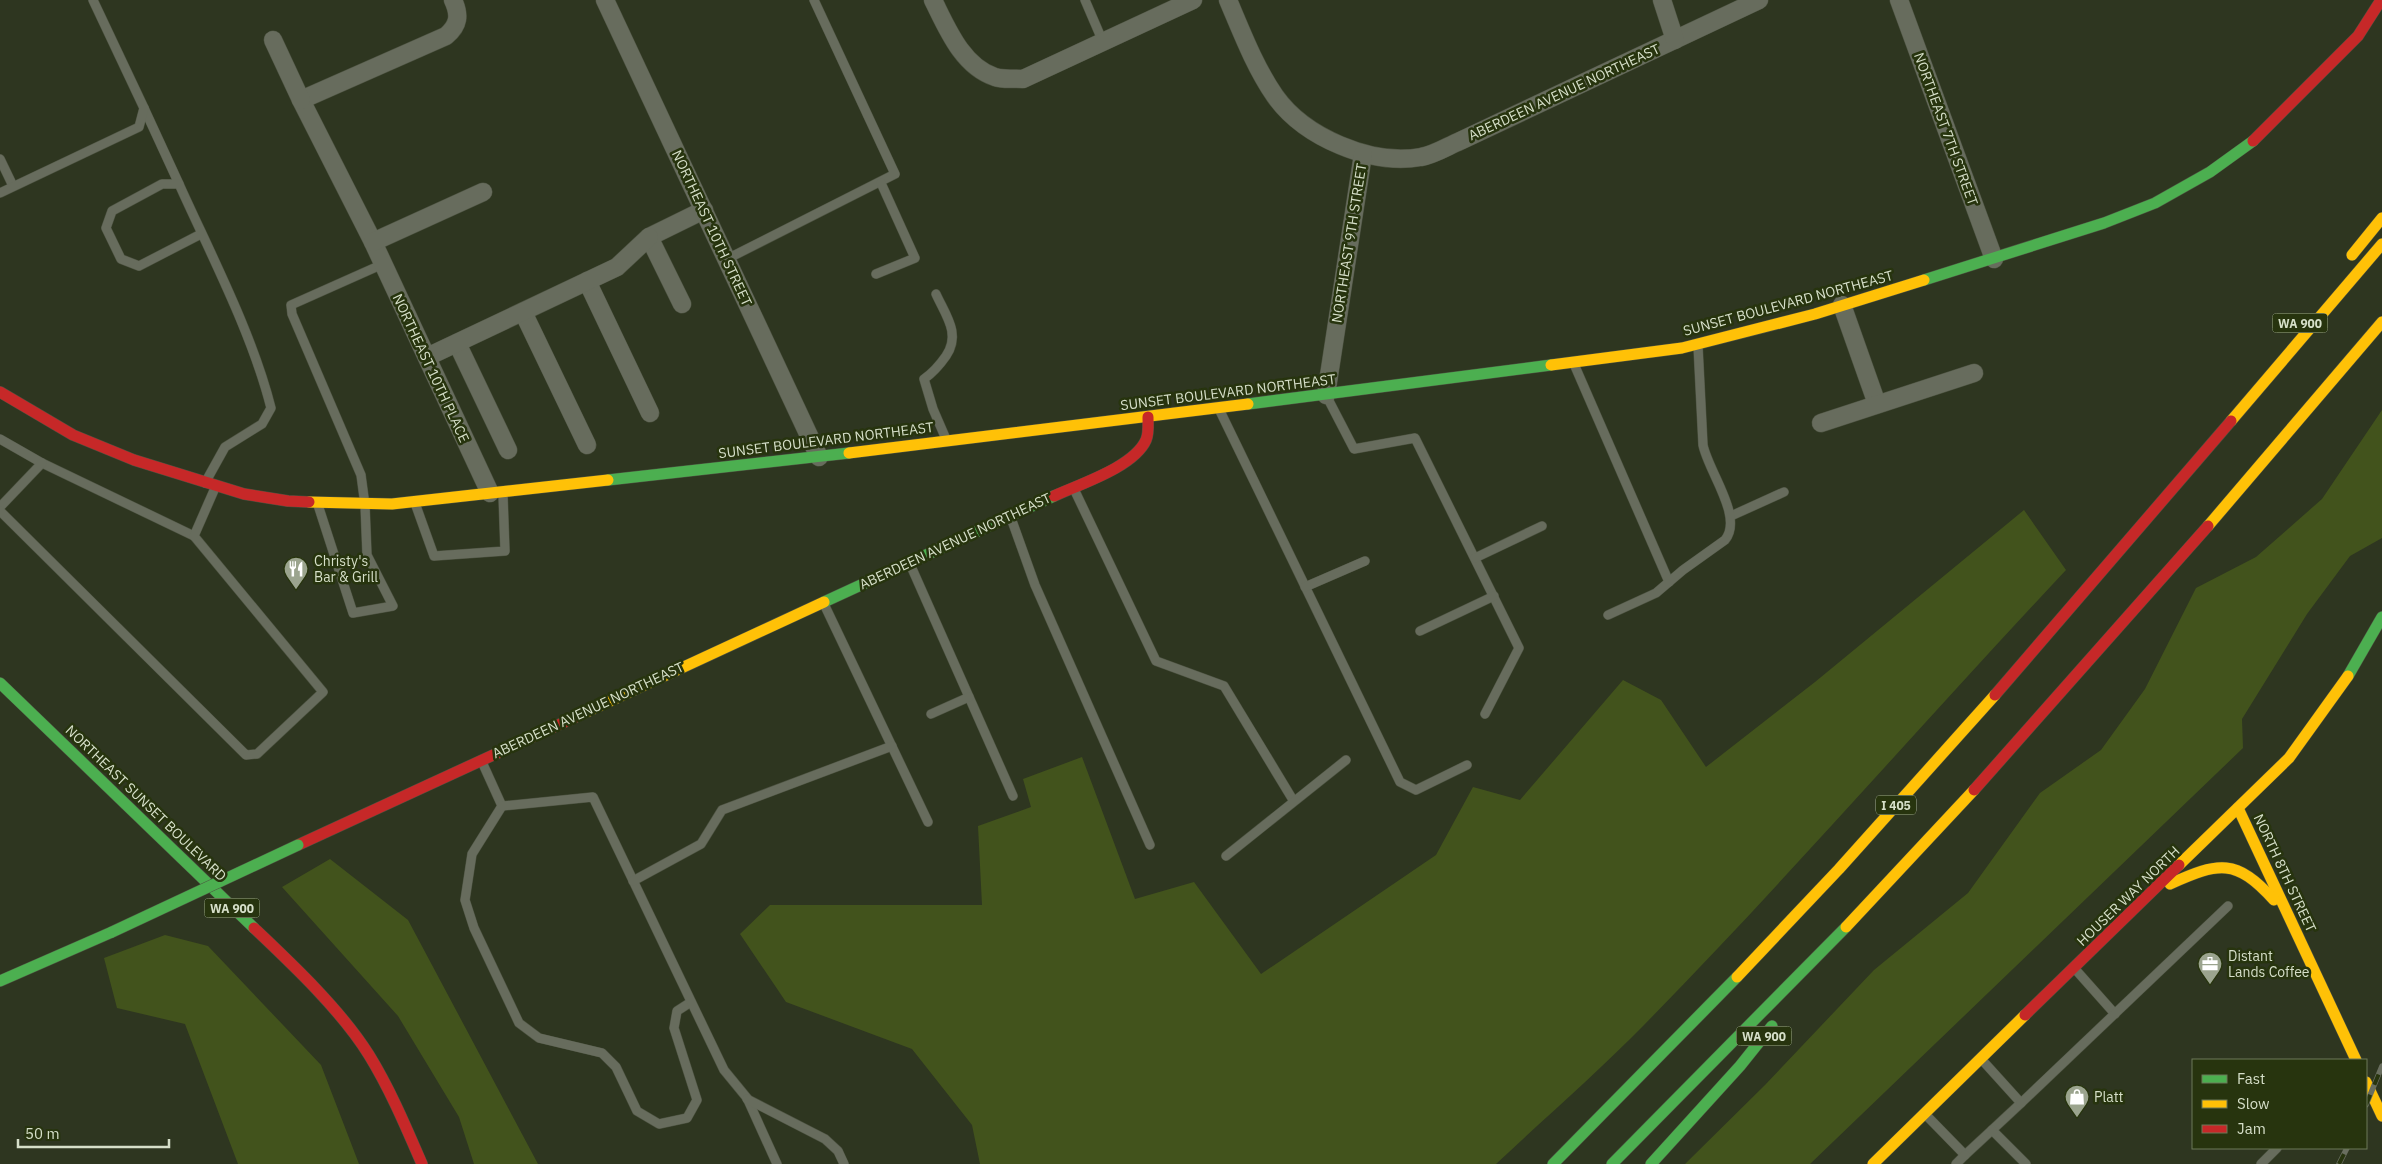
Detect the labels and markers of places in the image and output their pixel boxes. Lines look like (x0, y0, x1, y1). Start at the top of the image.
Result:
place label: Christy's Bar & Grill (314, 552, 378, 586)
restaurant icon: Christy's Bar & Grill (283, 556, 309, 590)
place label: Distant Lands Coffee (2228, 947, 2310, 981)
office icon: Distant Lands Coffee (2197, 951, 2223, 985)
shop icon: Platt (2064, 1084, 2090, 1118)
place label: Platt (2094, 1088, 2124, 1106)

